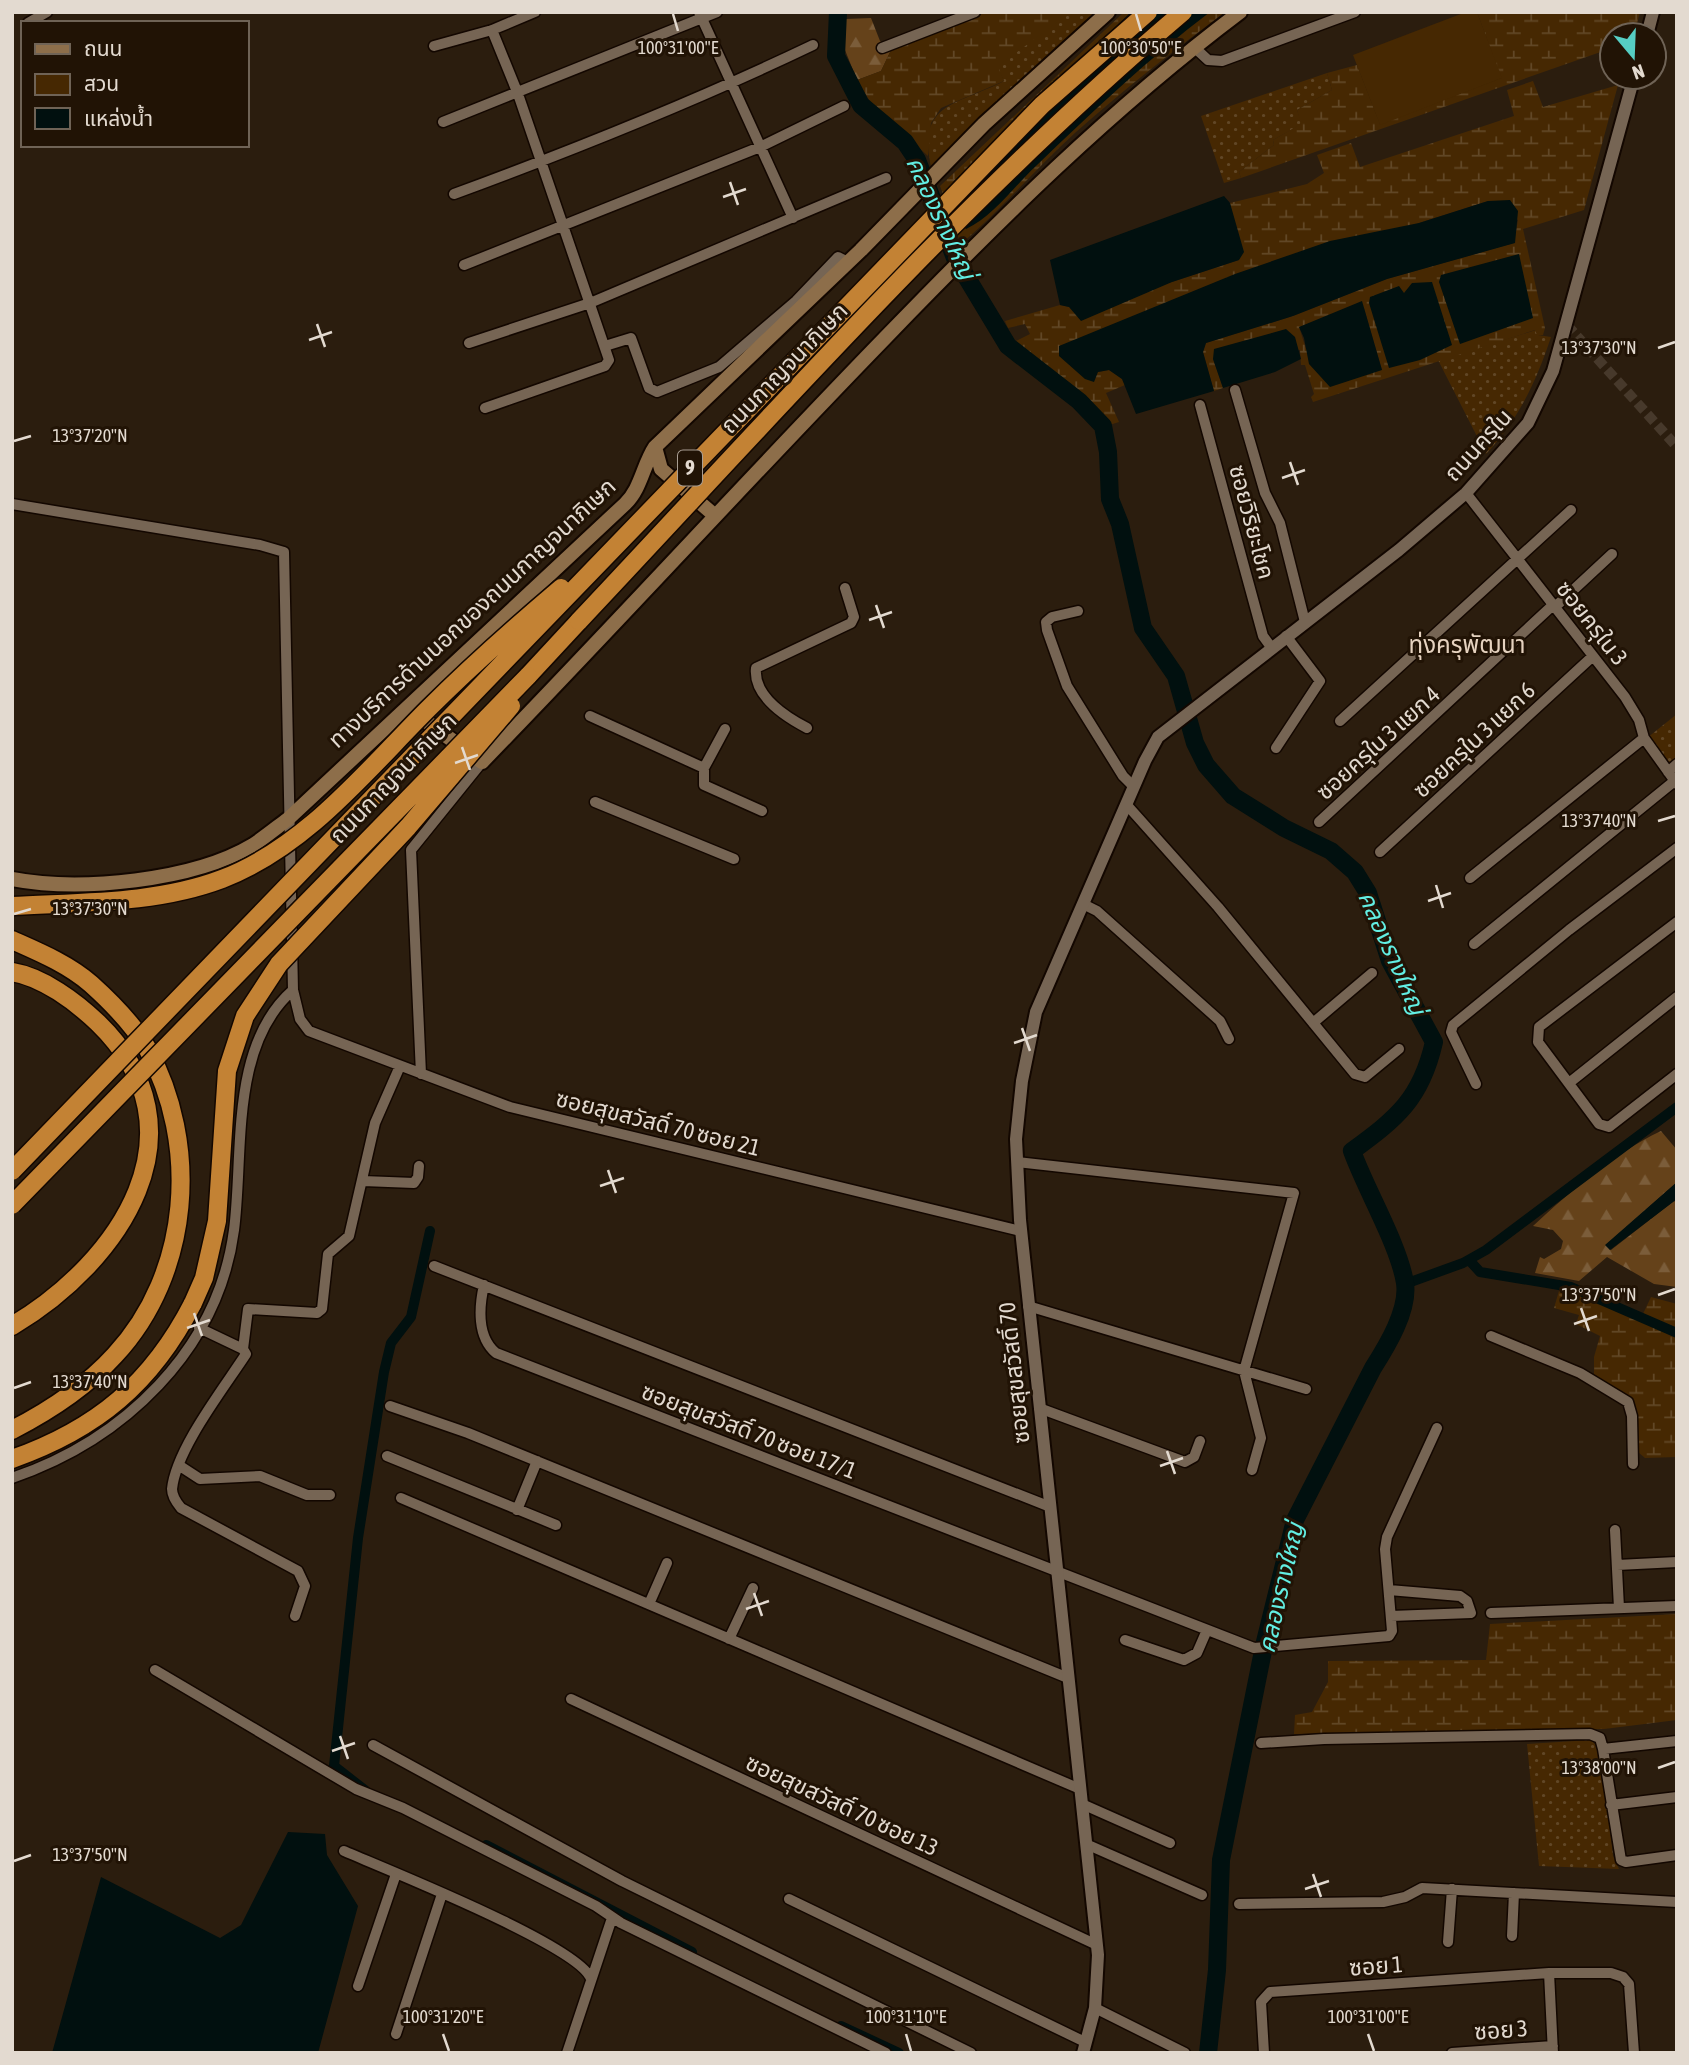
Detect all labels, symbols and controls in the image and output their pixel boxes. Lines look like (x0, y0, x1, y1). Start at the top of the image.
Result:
legend (21, 21, 248, 147)
north arrow (1598, 21, 1668, 91)
text: ถนน (84, 36, 122, 60)
text: 100°31'00"E (638, 37, 719, 58)
text: 100°30'50"E (1101, 37, 1182, 58)
text: N (1630, 60, 1647, 84)
text: สวน (84, 71, 119, 95)
text: แหล่งน้ำ (84, 104, 153, 130)
water label: คลองรางใหญ่ (901, 152, 983, 286)
street label: ถนนกาญจนาภิเษก (715, 298, 853, 438)
text: 13°37'30"N (1561, 337, 1637, 358)
street label: ถนนครุใน (1439, 404, 1518, 487)
text: 13°37'20"N (52, 425, 128, 446)
road number: 9 (678, 450, 702, 486)
street label: ซอยวิริยะโชค (1224, 462, 1280, 582)
street label: ทางบริการด้านนอกของถนนกาญจนาภิเษก (323, 473, 621, 753)
street label: ซอยครุใน 3 (1550, 576, 1633, 671)
district label: ทุ่งครุพัฒนา (1409, 631, 1525, 660)
street label: ซอยครุใน 3 แยก 6 (1408, 677, 1541, 804)
street label: ซอยครุใน 3 แยก 4 (1311, 681, 1446, 806)
street label: ถนนกาญจนาภิเษก (324, 708, 462, 848)
text: 13°37'40"N (1561, 810, 1637, 831)
water label: คลองรางใหญ่ (1353, 887, 1433, 1021)
text: 13°37'30"N (52, 898, 128, 919)
street label: ซอยสุขสวัสดิ์ 70 ซอย 21 (553, 1084, 763, 1162)
text: 13°37'50"N (1561, 1284, 1637, 1305)
street label: ซอยสุขสวัสดิ์ 70 (993, 1301, 1035, 1445)
text: 13°37'40"N (52, 1371, 128, 1392)
street label: ซอยสุขสวัสดิ์ 70 ซอย 17/1 (637, 1377, 860, 1485)
water label: คลองรางใหญ่ (1252, 1517, 1309, 1655)
street label: ซอยสุขสวัสดิ์ 70 ซอย 13 (741, 1748, 943, 1862)
text: 13°38'00"N (1561, 1757, 1637, 1778)
text: 13°37'50"N (52, 1844, 128, 1865)
street label: ซอย 1 (1348, 1951, 1404, 1981)
text: 100°31'20"E (403, 2006, 484, 2027)
text: 100°31'10"E (866, 2006, 947, 2027)
text: 100°31'00"E (1328, 2006, 1409, 2027)
street label: ซอย 3 (1473, 2015, 1529, 2045)

